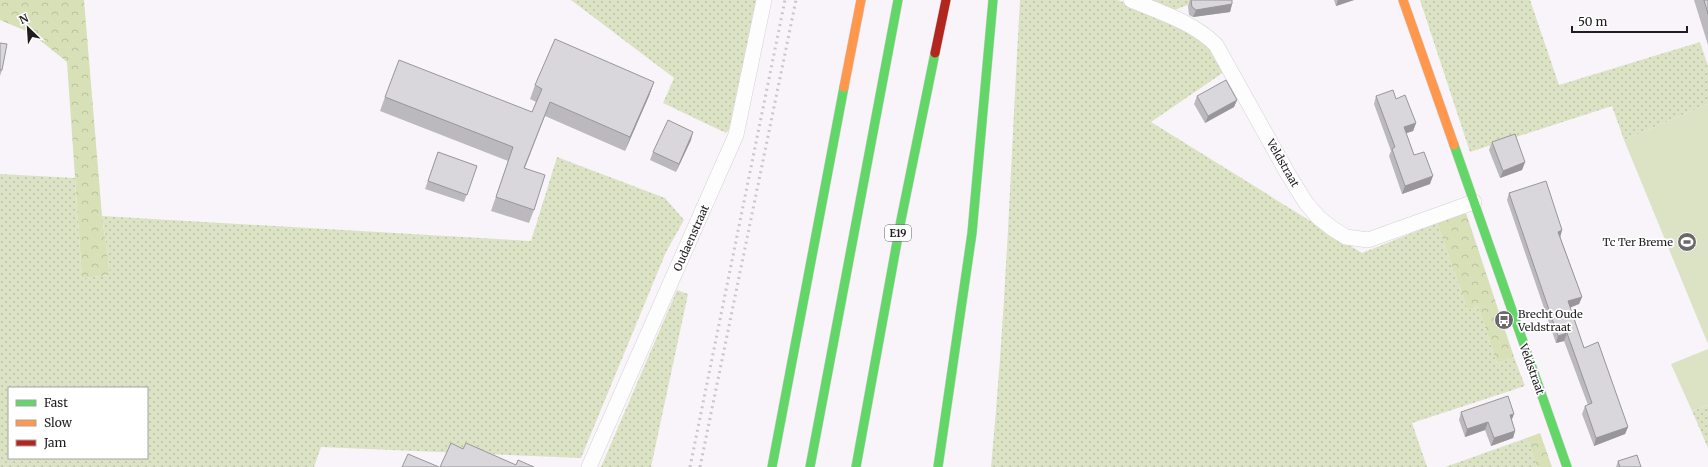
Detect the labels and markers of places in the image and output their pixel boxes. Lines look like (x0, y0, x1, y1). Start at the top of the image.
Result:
sports icon: Tc Ter Breme (1676, 231, 1698, 253)
place label: Tc Ter Breme (1603, 235, 1673, 249)
place label: Brecht Oude Veldstraat (1517, 307, 1583, 334)
bus stop icon: Brecht Oude Veldstraat (1493, 309, 1515, 331)

